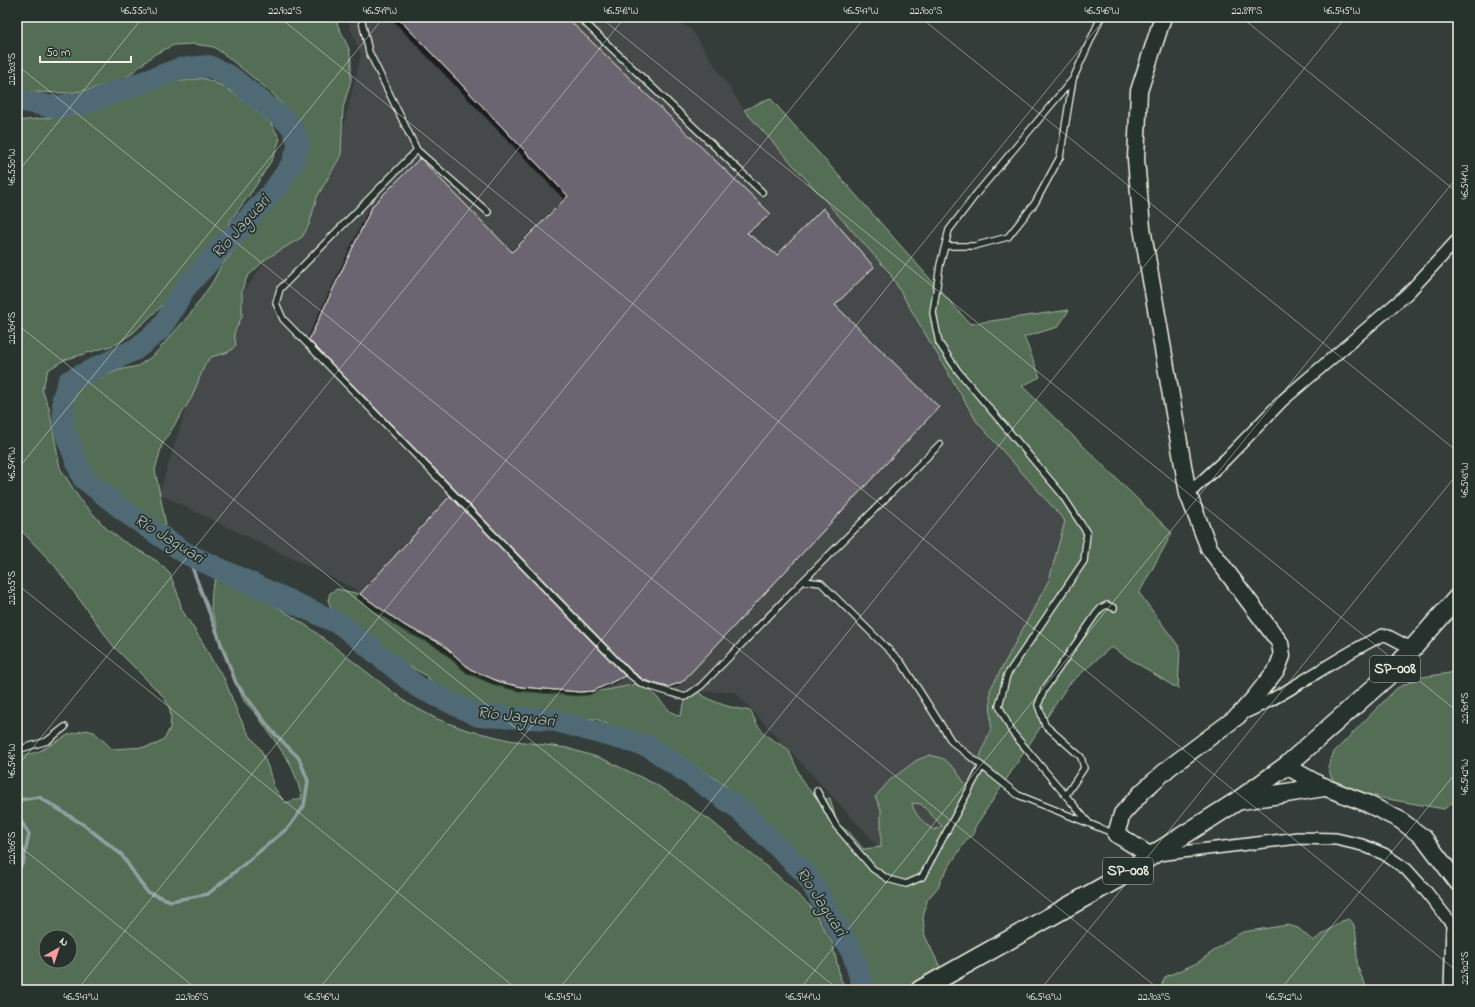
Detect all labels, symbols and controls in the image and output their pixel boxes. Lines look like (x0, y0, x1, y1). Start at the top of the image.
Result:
text: 46.550°W (121, 4, 158, 19)
text: 22.902°S (268, 4, 302, 19)
text: 46.549°W (363, 4, 397, 19)
text: 46.548°W (604, 4, 639, 19)
text: 46.547°W (844, 4, 879, 19)
text: 22.900°S (910, 4, 943, 19)
text: 46.546°W (1084, 4, 1120, 19)
text: 22.899°S (1232, 4, 1263, 19)
text: 46.545°W (1324, 4, 1361, 19)
scale bar (40, 38, 131, 64)
text: 50 m (46, 44, 70, 62)
text: 22.903°S (5, 52, 20, 85)
text: 46.550°W (5, 148, 20, 185)
text: 46.544°W (1458, 164, 1473, 199)
water label: Rio Jaguari (206, 188, 278, 265)
text: 22.904°S (5, 311, 20, 344)
text: 46.549°W (5, 447, 20, 481)
text: 46.543°W (1458, 462, 1473, 497)
water label: Rio Jaguari (129, 508, 210, 572)
text: 22.905°S (5, 570, 20, 605)
road number: SP-008 (1370, 656, 1420, 682)
text: 22.901°S (1458, 692, 1473, 724)
water label: Rio Jaguari (476, 700, 558, 735)
text: 46.548°W (5, 743, 20, 778)
text: 46.542°W (1458, 759, 1473, 795)
text: 22.906°S (5, 831, 20, 864)
road number: SP-008 (1103, 858, 1153, 884)
water label: Rio Jaguari (788, 863, 854, 944)
north arrow (38, 929, 78, 969)
text: N (56, 933, 72, 951)
text: 22.902°S (1458, 951, 1473, 985)
text: 46.547°W (64, 990, 99, 1005)
text: 22.906°S (176, 990, 209, 1005)
text: 46.546°W (304, 990, 340, 1005)
text: 46.545°W (545, 990, 582, 1005)
text: 46.544°W (786, 990, 821, 1005)
text: 46.543°W (1027, 990, 1062, 1005)
text: 22.903°S (1138, 990, 1171, 1005)
text: 46.542°W (1266, 990, 1302, 1005)

